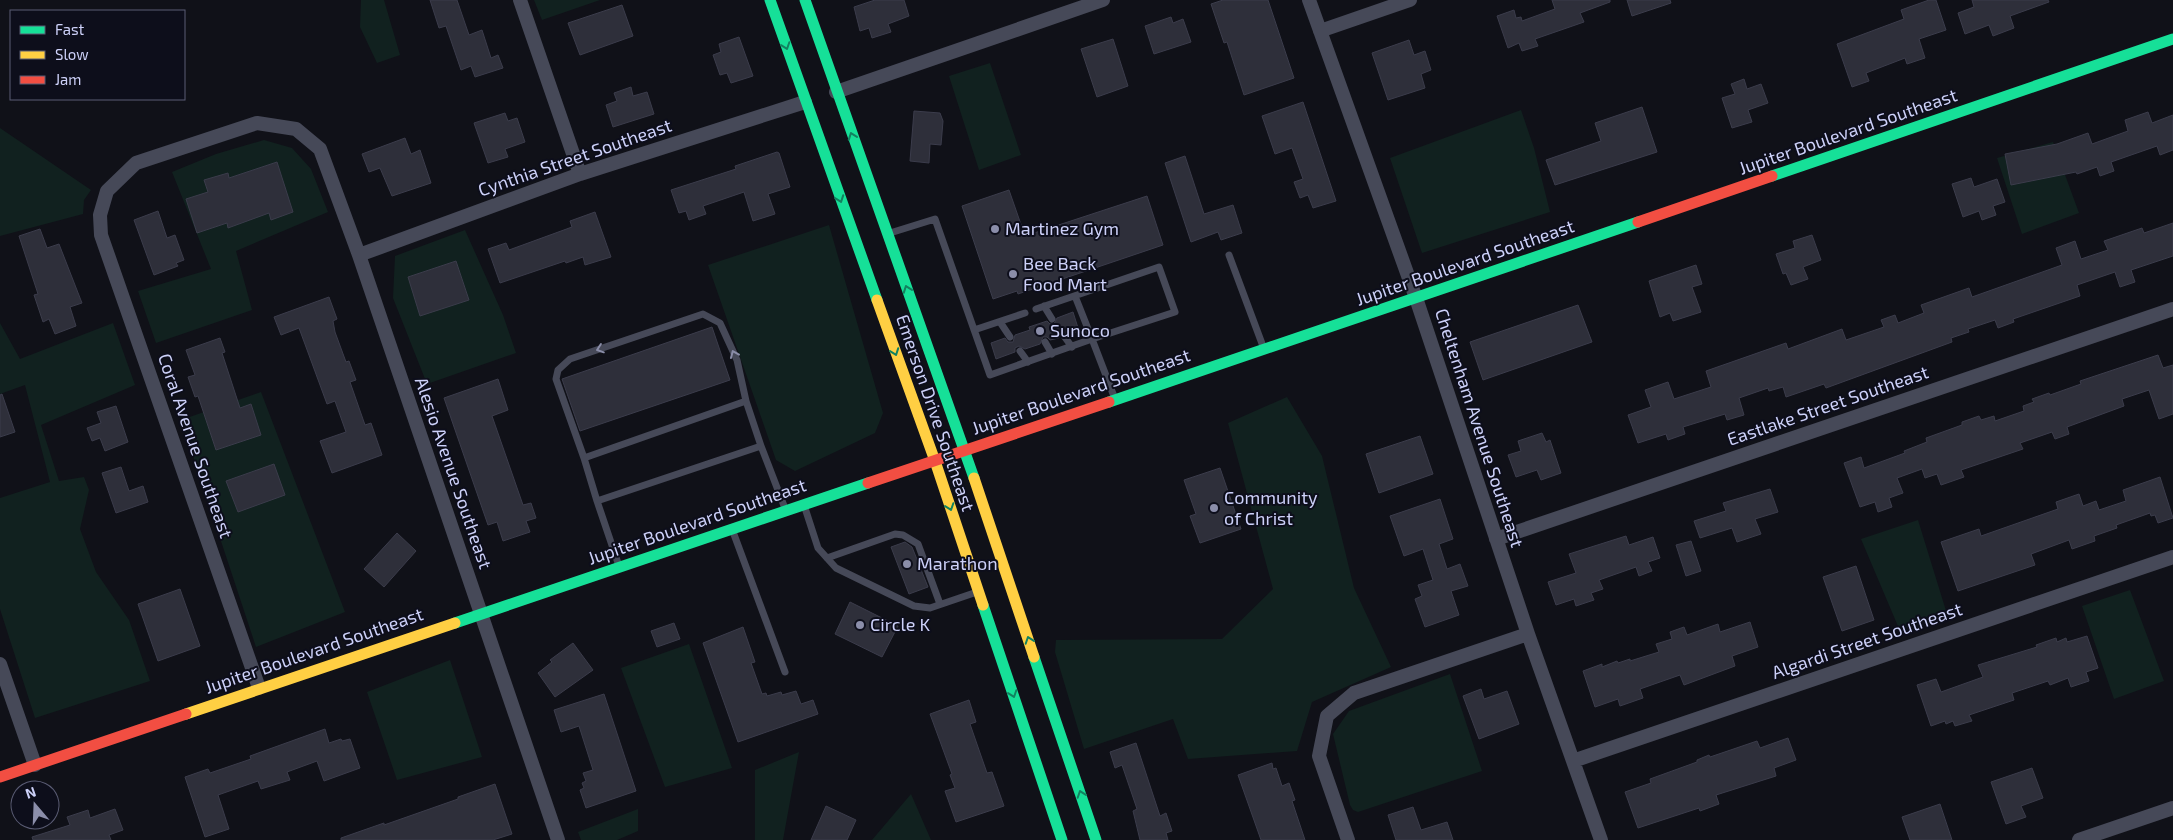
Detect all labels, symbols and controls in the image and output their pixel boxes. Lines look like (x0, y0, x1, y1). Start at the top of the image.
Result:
legend (10, 10, 185, 100)
text: Fast (55, 20, 85, 38)
one-way arrow (780, 41, 790, 50)
text: Slow (55, 45, 89, 63)
text: Jam (55, 70, 81, 88)
street label: Jupiter Boulevard Southeast (1736, 83, 1960, 179)
street label: Cynthia Street Southeast (475, 114, 674, 201)
one-way arrow (848, 132, 858, 141)
one-way arrow (834, 195, 844, 203)
street label: Jupiter Boulevard Southeast (1353, 214, 1577, 310)
place label: Martinez Gym (1005, 217, 1119, 239)
marker: Martinez Gym (989, 223, 1001, 235)
place label: Bee Back Food Mart (1023, 252, 1107, 295)
marker: Bee Back Food Mart (1007, 268, 1019, 280)
one-way arrow (903, 285, 913, 294)
street label: Cheltenham Avenue Southeast (1431, 305, 1529, 550)
street label: Emerson Drive Southeast (892, 311, 980, 514)
place label: Sunoco (1050, 319, 1110, 341)
marker: Sunoco (1034, 325, 1046, 337)
one-way arrow (596, 343, 604, 353)
street label: Jupiter Boulevard Southeast (969, 343, 1193, 439)
one-way arrow (890, 347, 900, 356)
street label: Coral Avenue Southeast (154, 350, 238, 541)
one-way arrow (729, 350, 740, 359)
street label: Eastlake Street Southeast (1724, 360, 1931, 450)
street label: Alesio Avenue Southeast (411, 374, 497, 572)
street label: Jupiter Boulevard Southeast (585, 473, 809, 569)
place label: Community of Christ (1224, 486, 1318, 529)
one-way arrow (944, 502, 954, 511)
marker: Community of Christ (1208, 502, 1220, 514)
place label: Marathon (917, 552, 998, 574)
marker: Marathon (901, 558, 913, 570)
street label: Algardi Street Southeast (1769, 597, 1965, 683)
street label: Jupiter Boulevard Southeast (202, 602, 426, 698)
place label: Circle K (870, 613, 931, 635)
marker: Circle K (854, 619, 866, 631)
one-way arrow (1025, 636, 1035, 644)
one-way arrow (1007, 689, 1017, 698)
north arrow (10, 780, 60, 830)
text: N (23, 783, 38, 802)
one-way arrow (1077, 790, 1087, 798)

